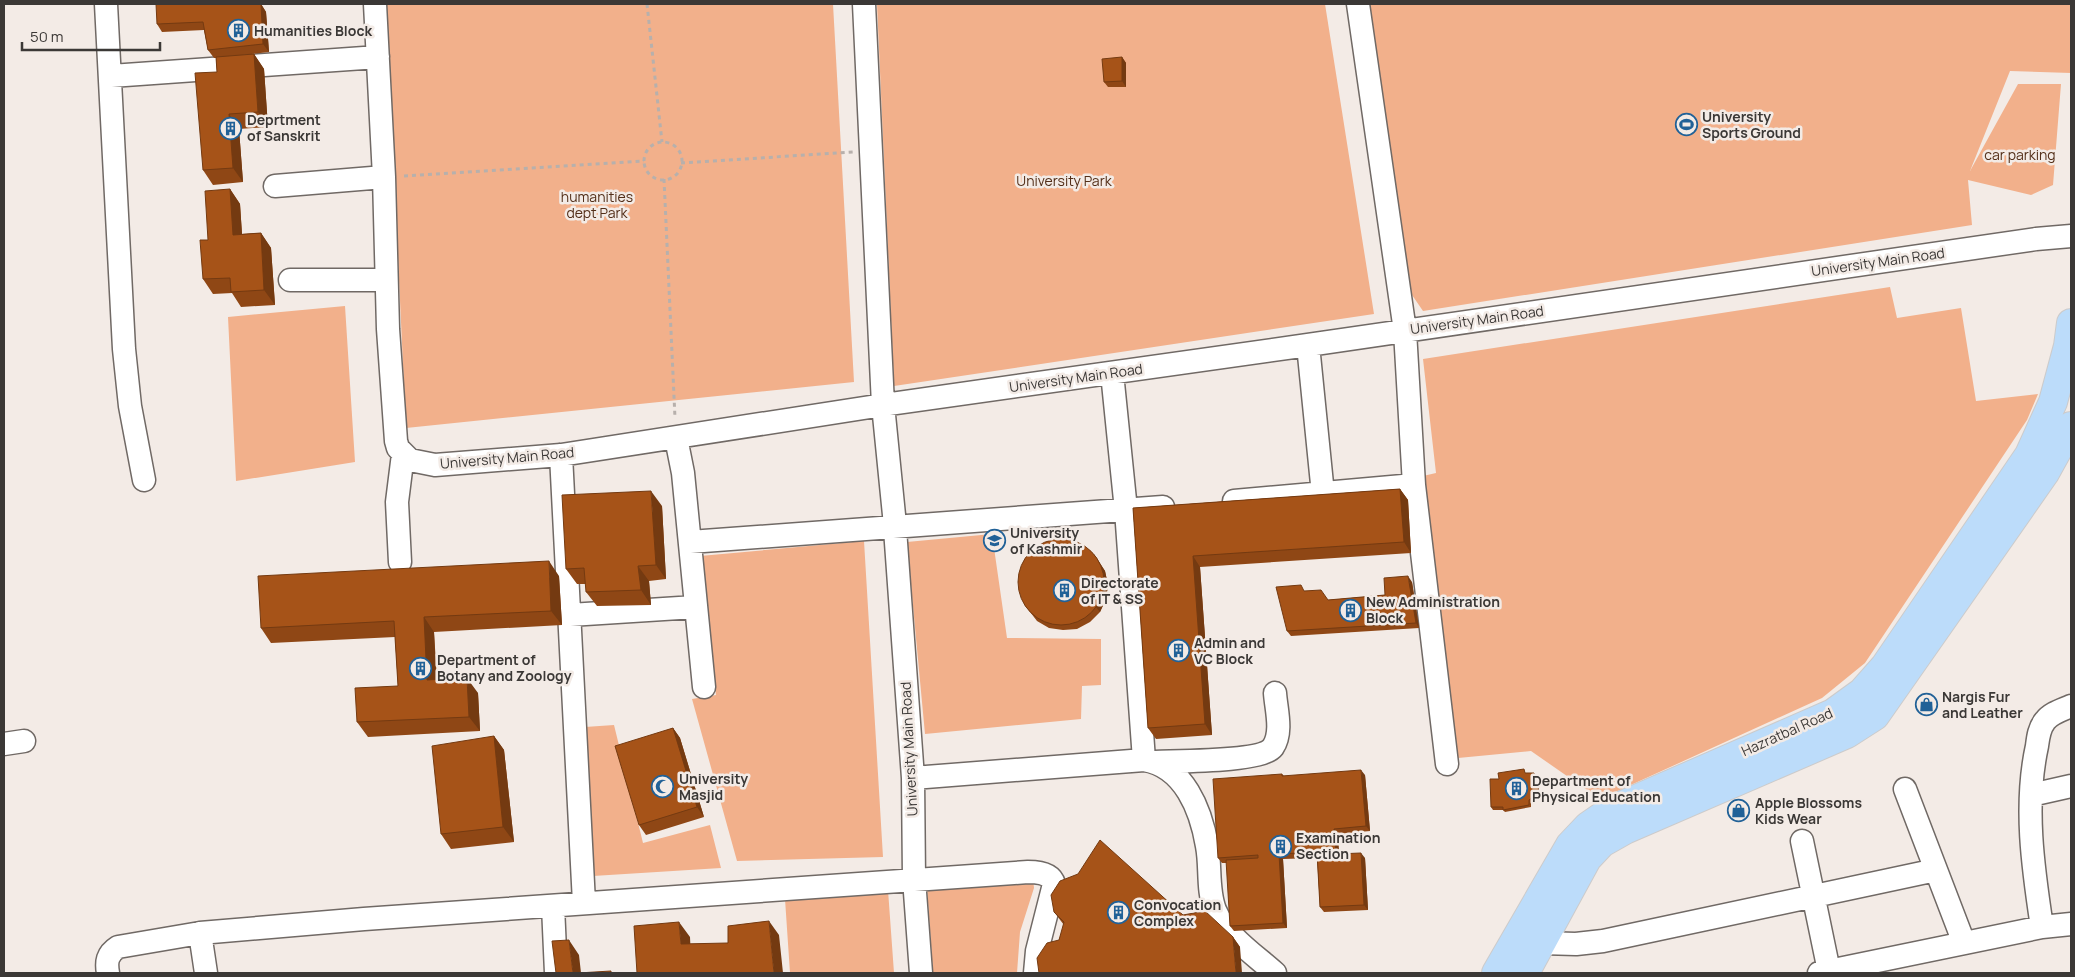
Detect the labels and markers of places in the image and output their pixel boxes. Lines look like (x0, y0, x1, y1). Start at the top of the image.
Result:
building icon: Humanities Block (226, 19, 250, 43)
place label: Humanities Block (254, 21, 372, 40)
place label: University Sports Ground (1702, 107, 1801, 142)
place label: Deprtment of Sanskrit (247, 110, 321, 145)
sports icon: University Sports Ground (1674, 113, 1698, 137)
building icon: Deprtment of Sanskrit (219, 116, 243, 140)
place label: University of Kashmir (1010, 523, 1083, 558)
school or university icon: University of Kashmir (982, 529, 1006, 553)
place label: Directorate of IT & SS (1081, 573, 1159, 608)
building icon: Directorate of IT & SS (1053, 579, 1077, 603)
place label: New Administration Block (1366, 592, 1500, 627)
building icon: New Administration Block (1338, 598, 1362, 622)
place label: Admin and VC Block (1194, 633, 1265, 668)
building icon: Admin and VC Block (1166, 639, 1190, 663)
place label: Department of Botany and Zoology (437, 650, 572, 685)
building icon: Department of Botany and Zoology (409, 656, 433, 680)
place label: Nargis Fur and Leather (1942, 687, 2023, 722)
shop icon: Nargis Fur and Leather (1914, 693, 1938, 717)
place label: University Masjid (679, 769, 748, 804)
place label: Department of Physical Education (1532, 771, 1661, 806)
mosque icon: University Masjid (651, 775, 675, 799)
building icon: Department of Physical Education (1504, 777, 1528, 801)
place label: Apple Blossoms Kids Wear (1755, 793, 1862, 828)
shop icon: Apple Blossoms Kids Wear (1727, 799, 1751, 823)
place label: Examination Section (1296, 828, 1380, 863)
building icon: Examination Section (1268, 834, 1292, 858)
place label: Convocation Complex (1134, 895, 1221, 930)
building icon: Convocation Complex (1106, 901, 1130, 925)

